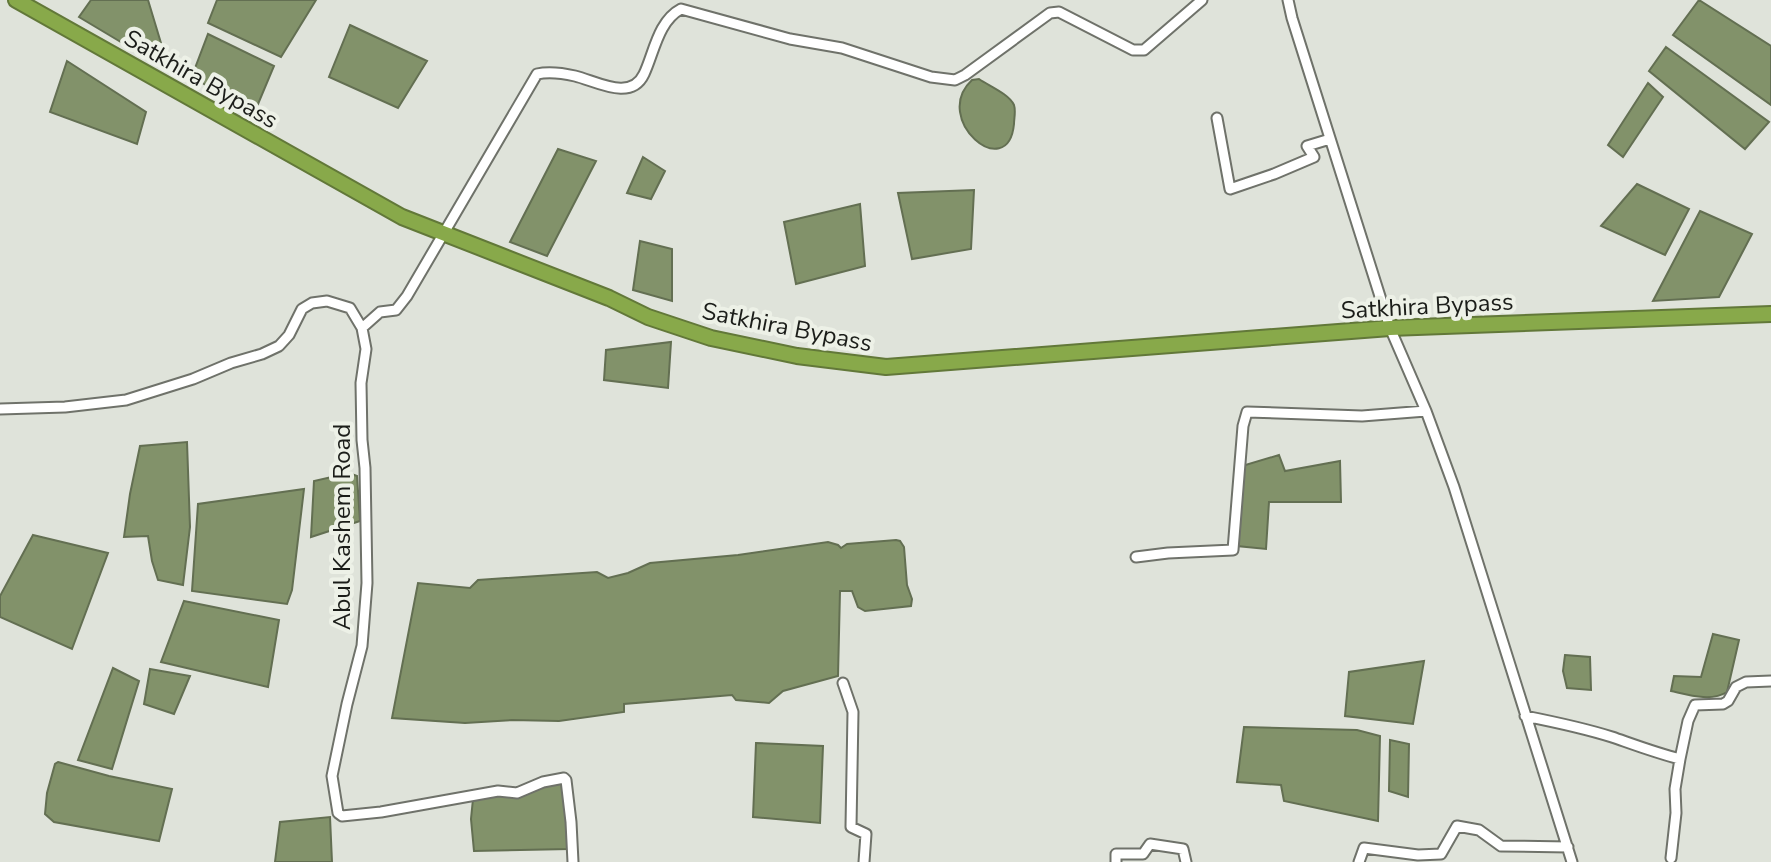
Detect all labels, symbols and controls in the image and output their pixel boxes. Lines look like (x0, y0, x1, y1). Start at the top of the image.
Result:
street label: Satkhira Bypass (118, 22, 284, 136)
street label: Satkhira Bypass (1340, 285, 1514, 327)
street label: Satkhira Bypass (699, 295, 875, 359)
street label: Abul Kashem Road (326, 424, 358, 630)

